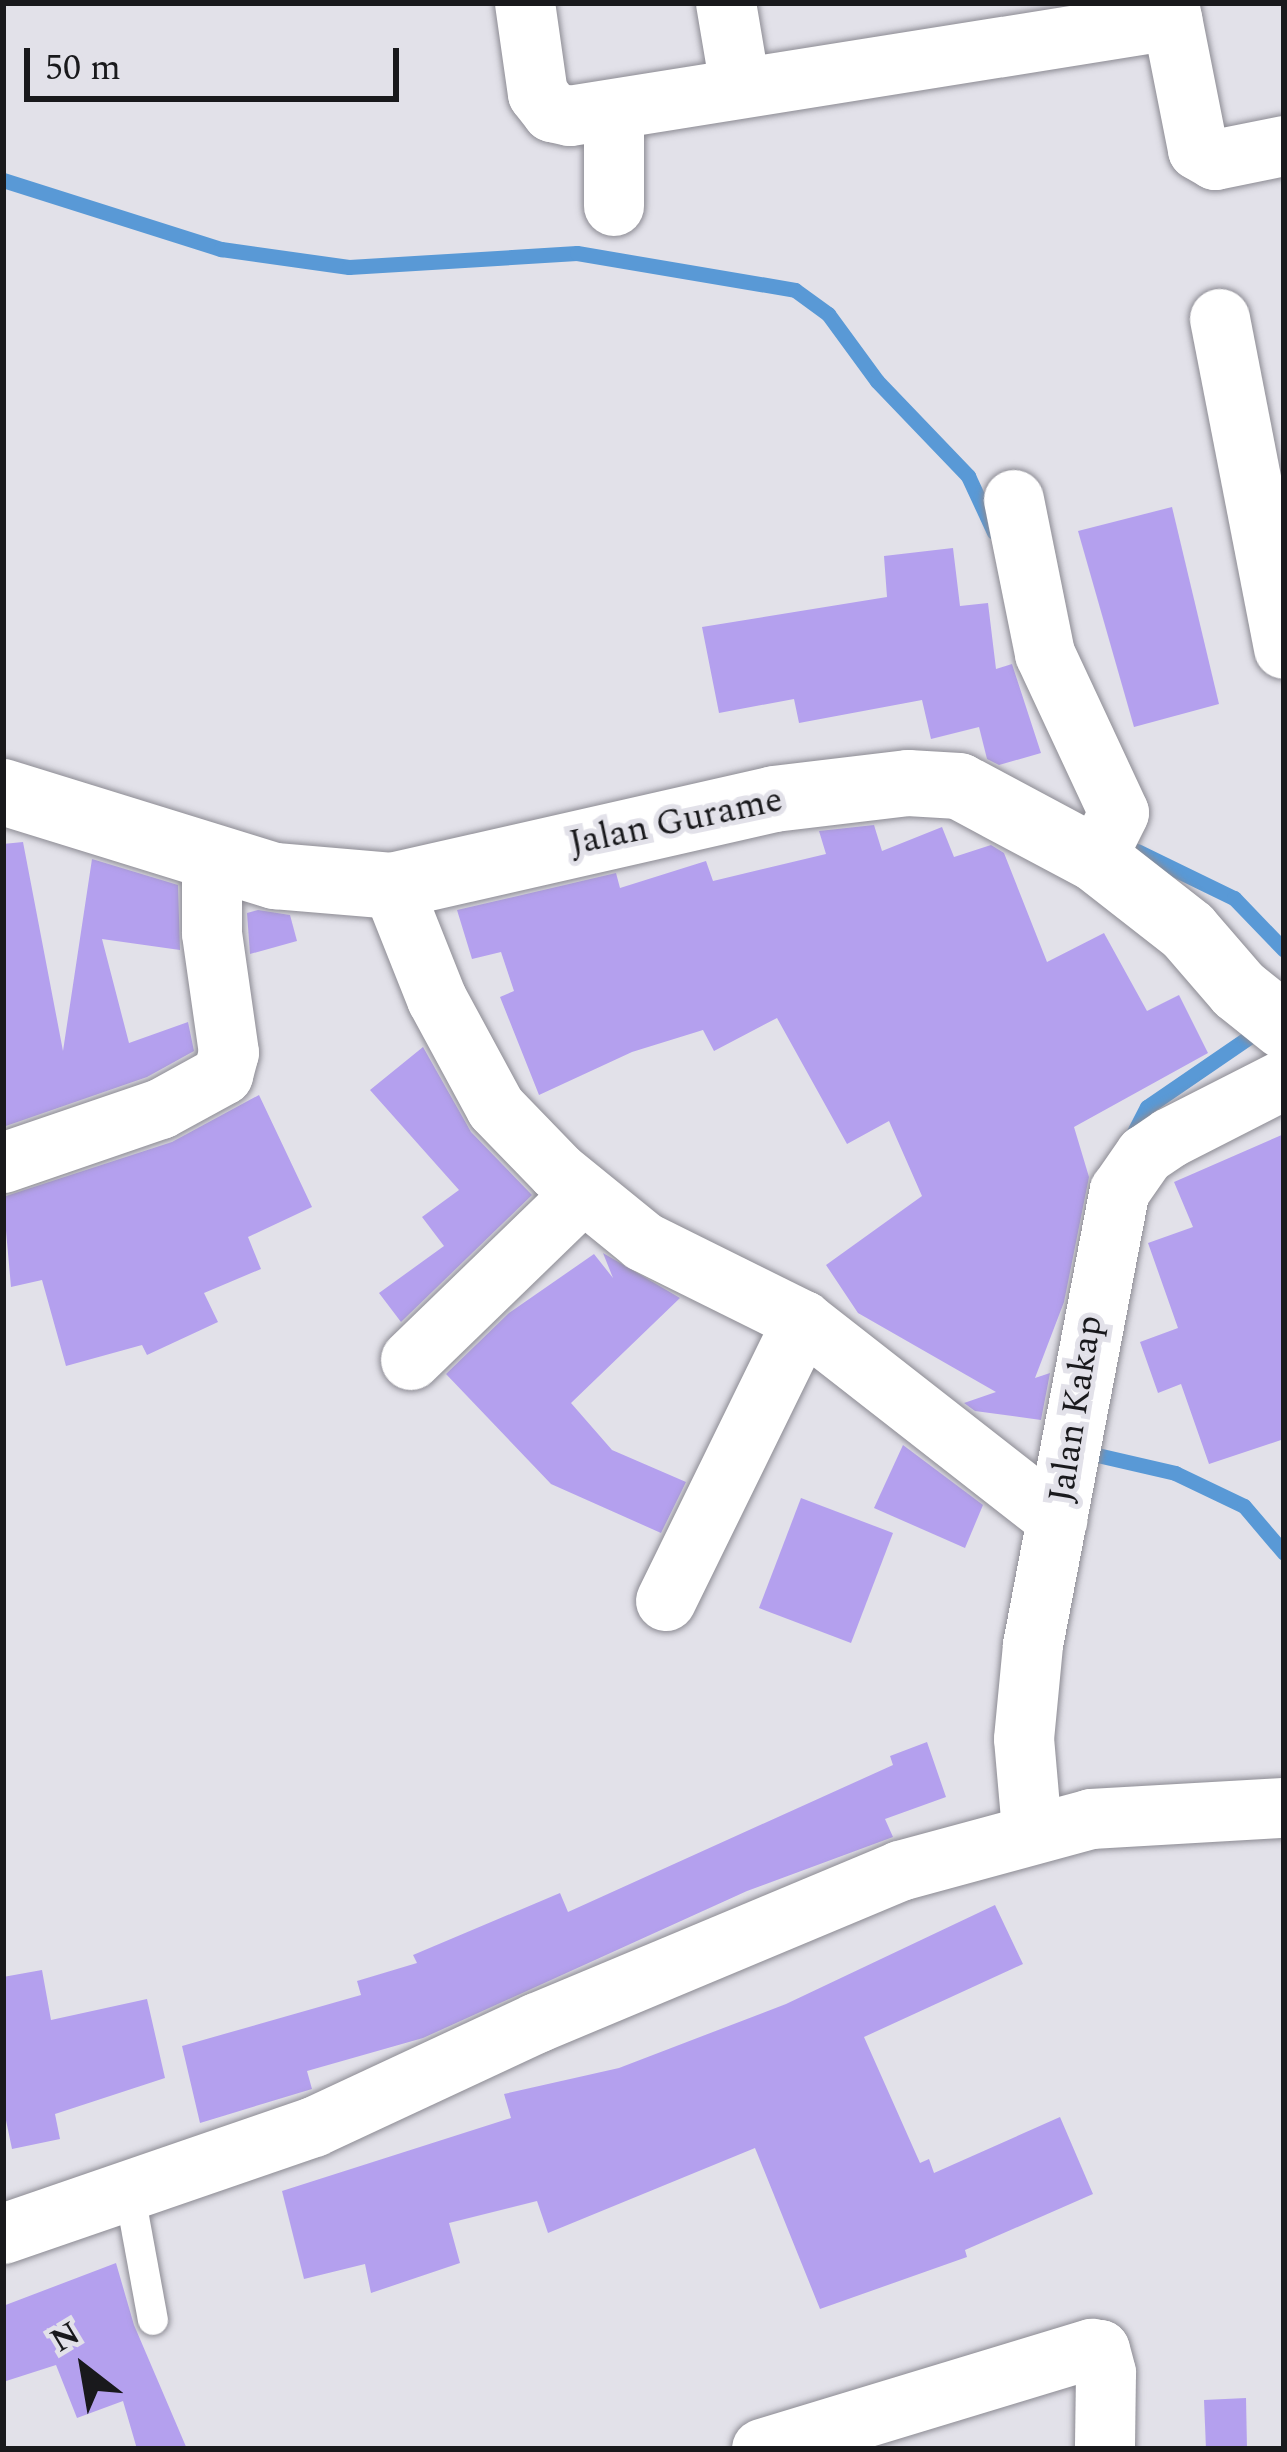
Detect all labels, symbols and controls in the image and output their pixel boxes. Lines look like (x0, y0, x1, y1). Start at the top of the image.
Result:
scale bar (30, 24, 405, 98)
text: 50 m (45, 41, 121, 96)
street label: Jalan Gurame (565, 778, 787, 866)
street label: Jalan Kakap (1040, 1312, 1112, 1506)
north arrow (24, 2308, 144, 2428)
text: N (41, 2309, 90, 2366)

